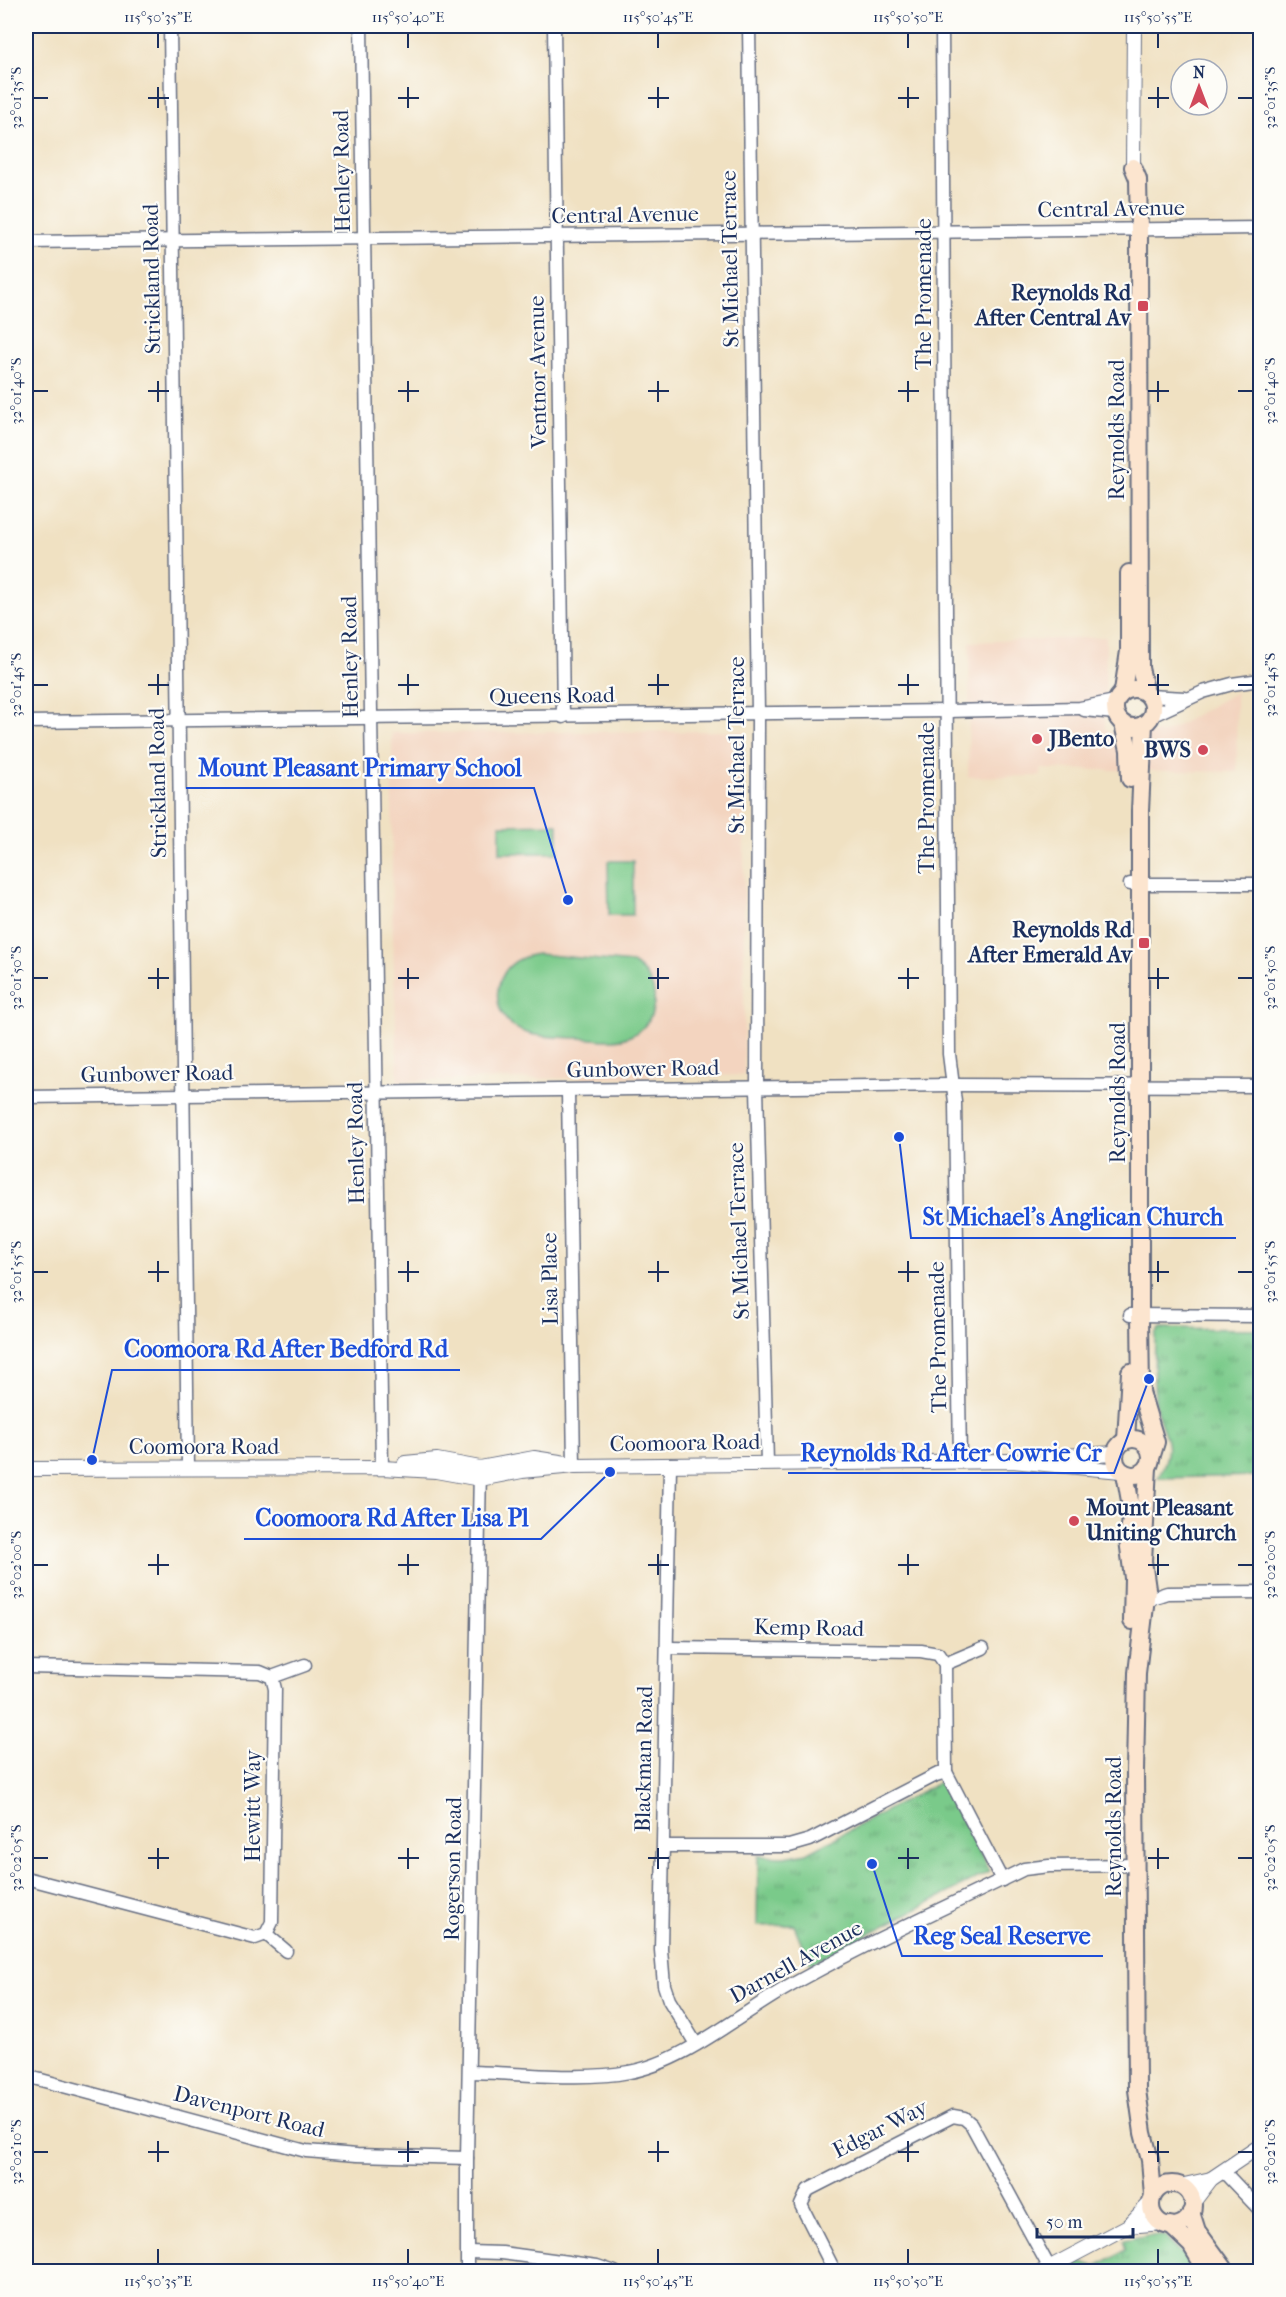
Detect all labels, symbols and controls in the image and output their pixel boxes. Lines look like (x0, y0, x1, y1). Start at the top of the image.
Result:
text: 115°50'35"E (124, 8, 192, 26)
text: 115°50'40"E (372, 8, 444, 26)
text: 115°50'45"E (623, 8, 693, 26)
text: 115°50'50"E (873, 8, 943, 26)
text: 115°50'55"E (1124, 8, 1192, 26)
north arrow (1169, 57, 1229, 117)
text: N (1193, 63, 1206, 82)
text: 32°01'35"S (7, 67, 25, 129)
text: 32°01'35"S (1261, 67, 1279, 129)
street label: Henley Road (328, 108, 356, 233)
street label: St Michael Terrace (715, 170, 745, 348)
street label: Central Avenue (1037, 195, 1185, 223)
street label: Central Avenue (551, 201, 699, 229)
street label: Strickland Road (138, 203, 166, 354)
street label: The Promenade (911, 218, 937, 370)
place label: Reynolds Rd After Central Av (973, 280, 1132, 331)
street label: Ventnor Avenue (524, 295, 552, 450)
marker: Reynolds Rd After Central Av (1136, 299, 1150, 313)
text: 32°01'40"S (7, 357, 25, 424)
text: 32°01'40"S (1261, 357, 1279, 424)
street label: Reynolds Road (1104, 358, 1130, 501)
street label: Henley Road (336, 594, 364, 719)
text: 32°01'45"S (7, 652, 25, 717)
text: 32°01'45"S (1261, 652, 1279, 717)
street label: St Michael Terrace (724, 656, 750, 834)
street label: Queens Road (489, 682, 616, 710)
street label: Strickland Road (144, 707, 172, 858)
street label: The Promenade (914, 722, 940, 874)
place label: JBento (1047, 726, 1114, 752)
marker: JBento (1030, 732, 1044, 746)
place label: BWS (1144, 737, 1191, 763)
marker: BWS (1196, 743, 1210, 757)
callout: Mount Pleasant Primary School (186, 746, 534, 788)
text: Mount Pleasant Primary School (198, 754, 522, 782)
place label: Reynolds Rd After Emerald Av (966, 917, 1133, 968)
marker: Reynolds Rd After Emerald Av (1137, 936, 1151, 950)
text: 32°01'50"S (7, 946, 25, 1010)
text: 32°01'50"S (1261, 946, 1279, 1010)
street label: Reynolds Road (1105, 1021, 1131, 1164)
street label: Gunbower Road (566, 1055, 721, 1083)
street label: Gunbower Road (80, 1060, 235, 1088)
street label: Henley Road (342, 1080, 370, 1205)
street label: St Michael Terrace (723, 1142, 755, 1320)
callout: St Michael's Anglican Church (911, 1196, 1236, 1238)
text: St Michael's Anglican Church (922, 1203, 1224, 1231)
street label: Lisa Place (536, 1232, 564, 1326)
text: 32°01'55"S (7, 1240, 25, 1303)
text: 32°01'55"S (1261, 1240, 1279, 1303)
street label: The Promenade (924, 1261, 952, 1413)
callout: Coomoora Rd After Bedford Rd (112, 1328, 460, 1370)
text: Coomoora Rd After Bedford Rd (124, 1335, 449, 1363)
street label: Coomoora Road (609, 1429, 762, 1457)
callout: Reynolds Rd After Cowrie Cr (788, 1431, 1114, 1473)
street label: Coomoora Road (129, 1434, 280, 1460)
text: Reynolds Rd After Cowrie Cr (800, 1439, 1103, 1467)
place label: Mount Pleasant Uniting Church (1085, 1495, 1237, 1546)
callout: Coomoora Rd After Lisa Pl (244, 1497, 541, 1539)
text: Coomoora Rd After Lisa Pl (255, 1504, 529, 1532)
marker: Mount Pleasant Uniting Church (1067, 1514, 1081, 1528)
text: 32°02'00"S (7, 1530, 25, 1599)
text: 32°02'00"S (1261, 1530, 1279, 1599)
street label: Kemp Road (754, 1614, 865, 1642)
street label: Blackman Road (630, 1685, 658, 1832)
street label: Hewitt Way (240, 1748, 266, 1862)
street label: Reynolds Road (1101, 1755, 1127, 1898)
street label: Rogerson Road (439, 1796, 467, 1941)
text: 32°02'05"S (7, 1824, 25, 1891)
text: 32°02'05"S (1261, 1824, 1279, 1891)
callout: Reg Seal Reserve (902, 1914, 1103, 1956)
street label: Darnell Avenue (725, 1915, 867, 2009)
text: Reg Seal Reserve (913, 1922, 1091, 1950)
street label: Davenport Road (171, 2081, 328, 2144)
street label: Edgar Way (828, 2093, 933, 2164)
text: 32°02'10"S (7, 2119, 25, 2185)
text: 32°02'10"S (1261, 2119, 1279, 2185)
scale bar (1037, 2201, 1133, 2239)
text: 50 m (1046, 2212, 1083, 2233)
text: 115°50'35"E (124, 2272, 192, 2290)
text: 115°50'40"E (372, 2272, 444, 2290)
text: 115°50'45"E (623, 2272, 693, 2290)
text: 115°50'50"E (873, 2272, 943, 2290)
text: 115°50'55"E (1124, 2272, 1192, 2290)

